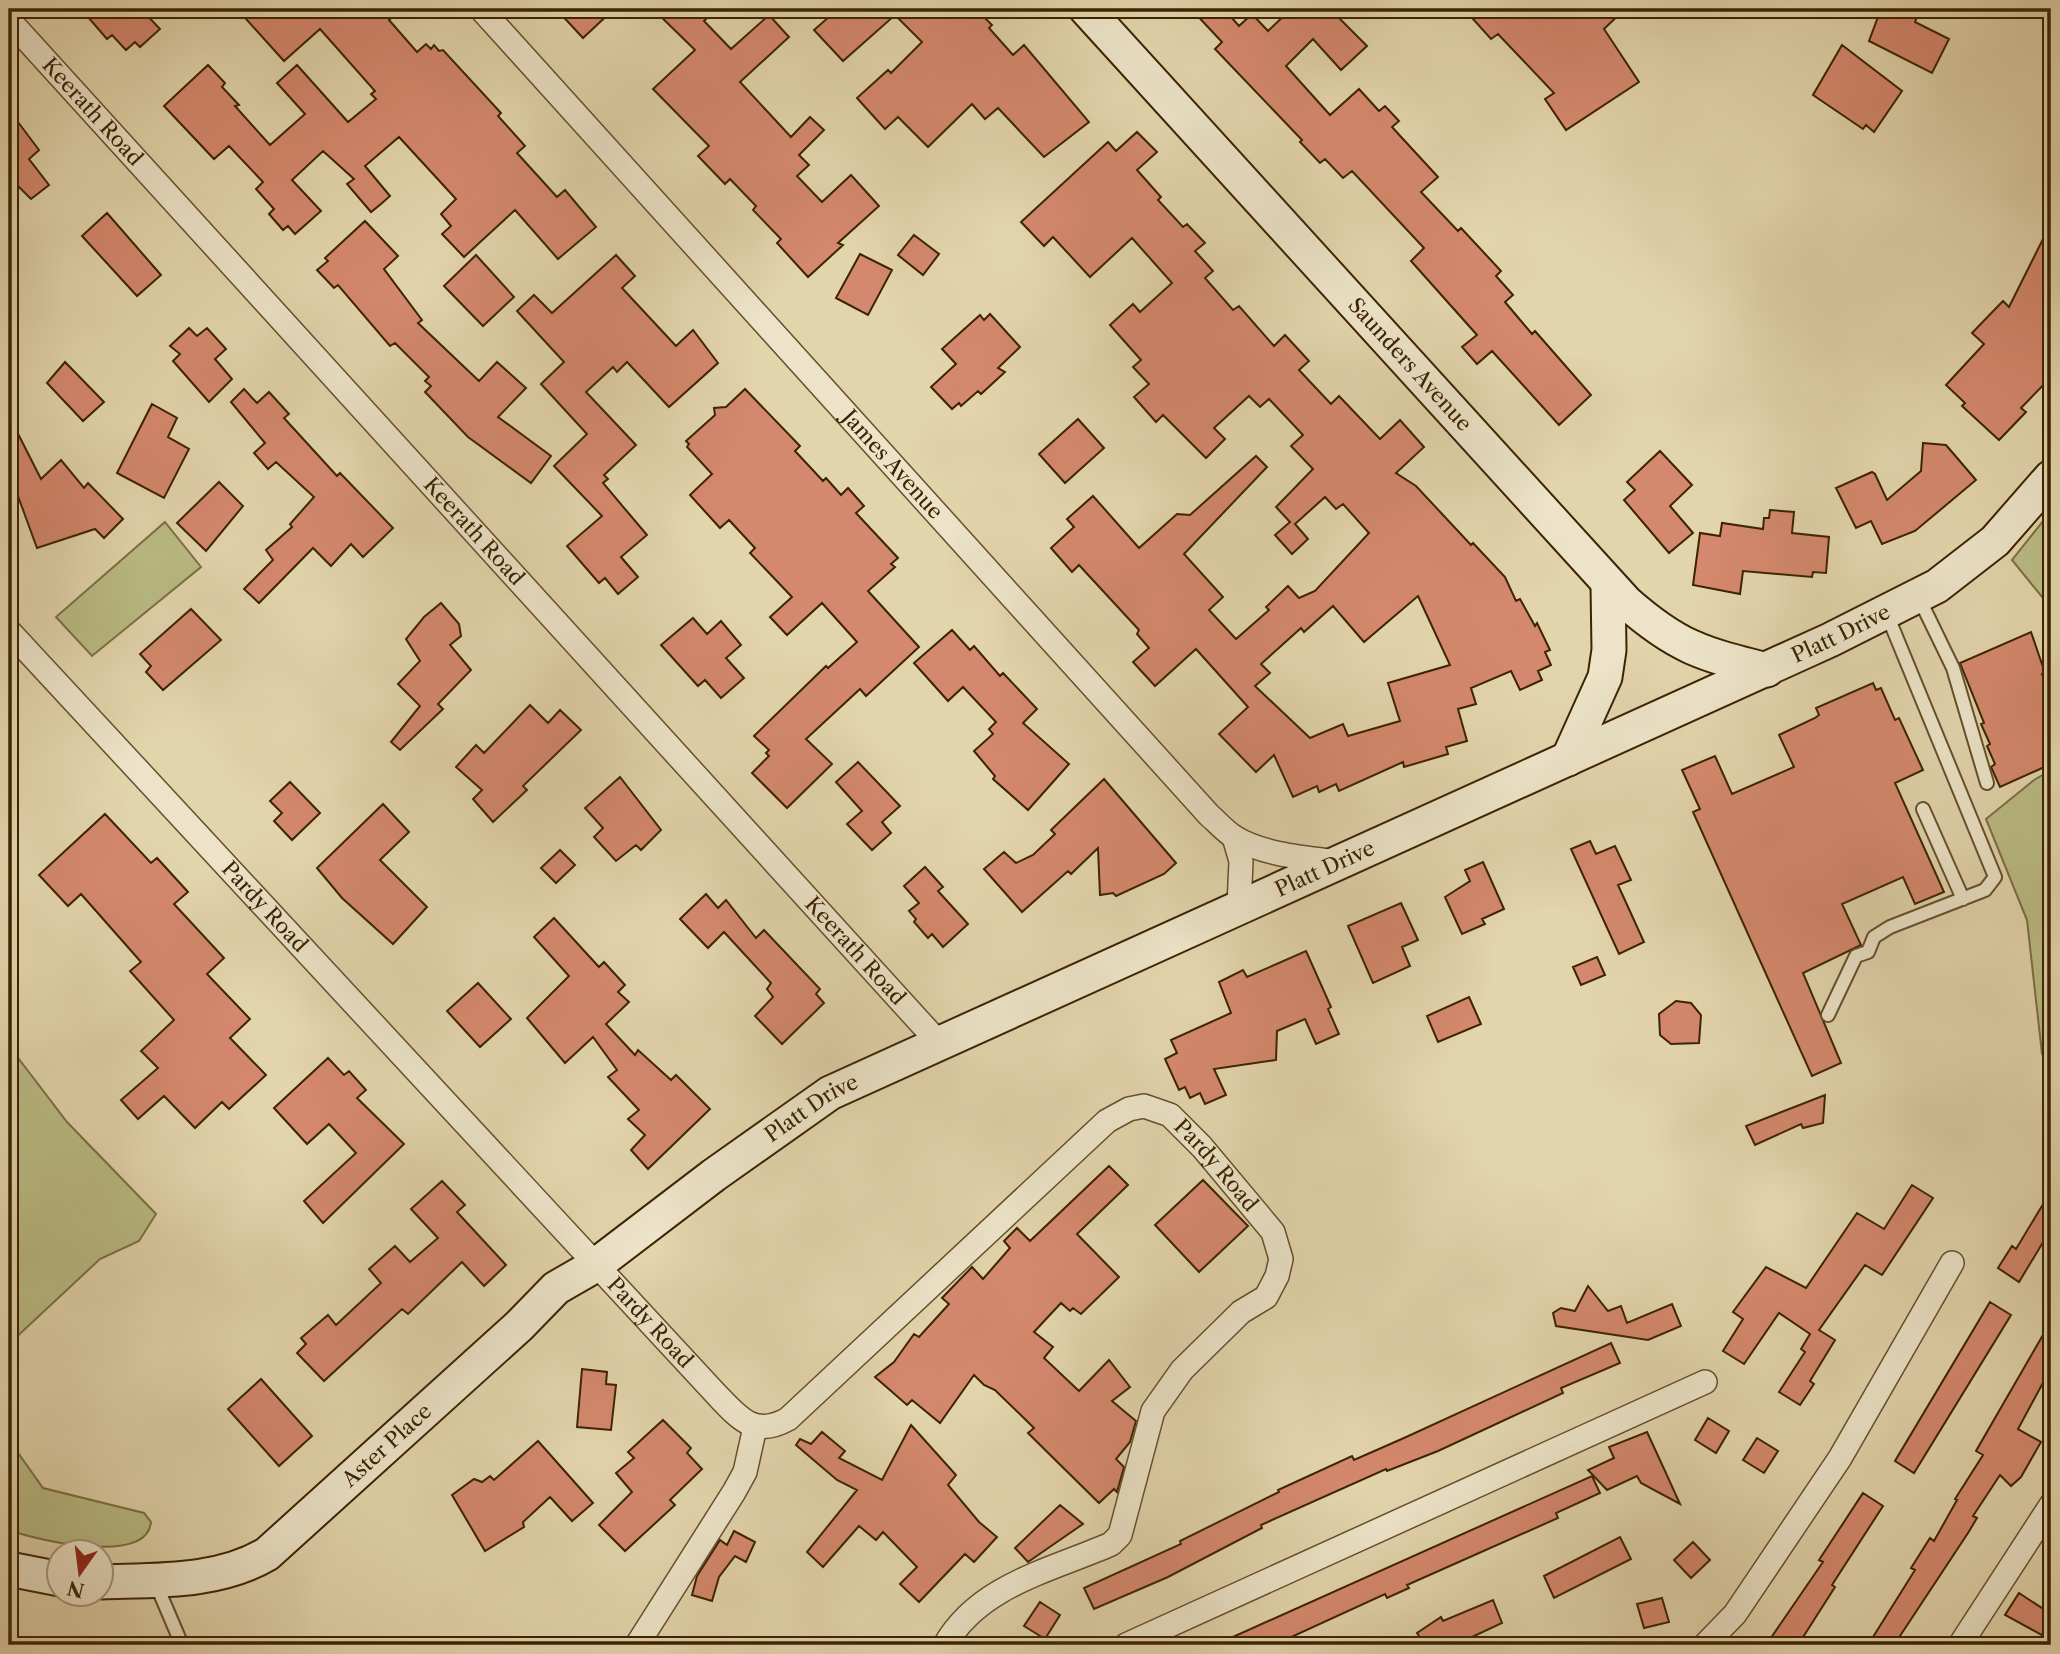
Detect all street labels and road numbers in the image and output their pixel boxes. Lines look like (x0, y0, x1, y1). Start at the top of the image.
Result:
street label: Keerath Road (37, 52, 148, 171)
street label: Saunders Avenue (1343, 292, 1477, 436)
street label: James Avenue (835, 402, 949, 524)
street label: Keerath Road (419, 472, 530, 590)
street label: Platt Drive (1788, 599, 1894, 668)
street label: Platt Drive (1271, 835, 1378, 902)
street label: Pardy Road (217, 856, 313, 957)
street label: Keerath Road (800, 891, 911, 1010)
street label: Platt Drive (760, 1069, 862, 1147)
street label: Pardy Road (1169, 1114, 1264, 1216)
street label: Pardy Road (602, 1272, 699, 1373)
street label: Aster Place (336, 1398, 436, 1493)

